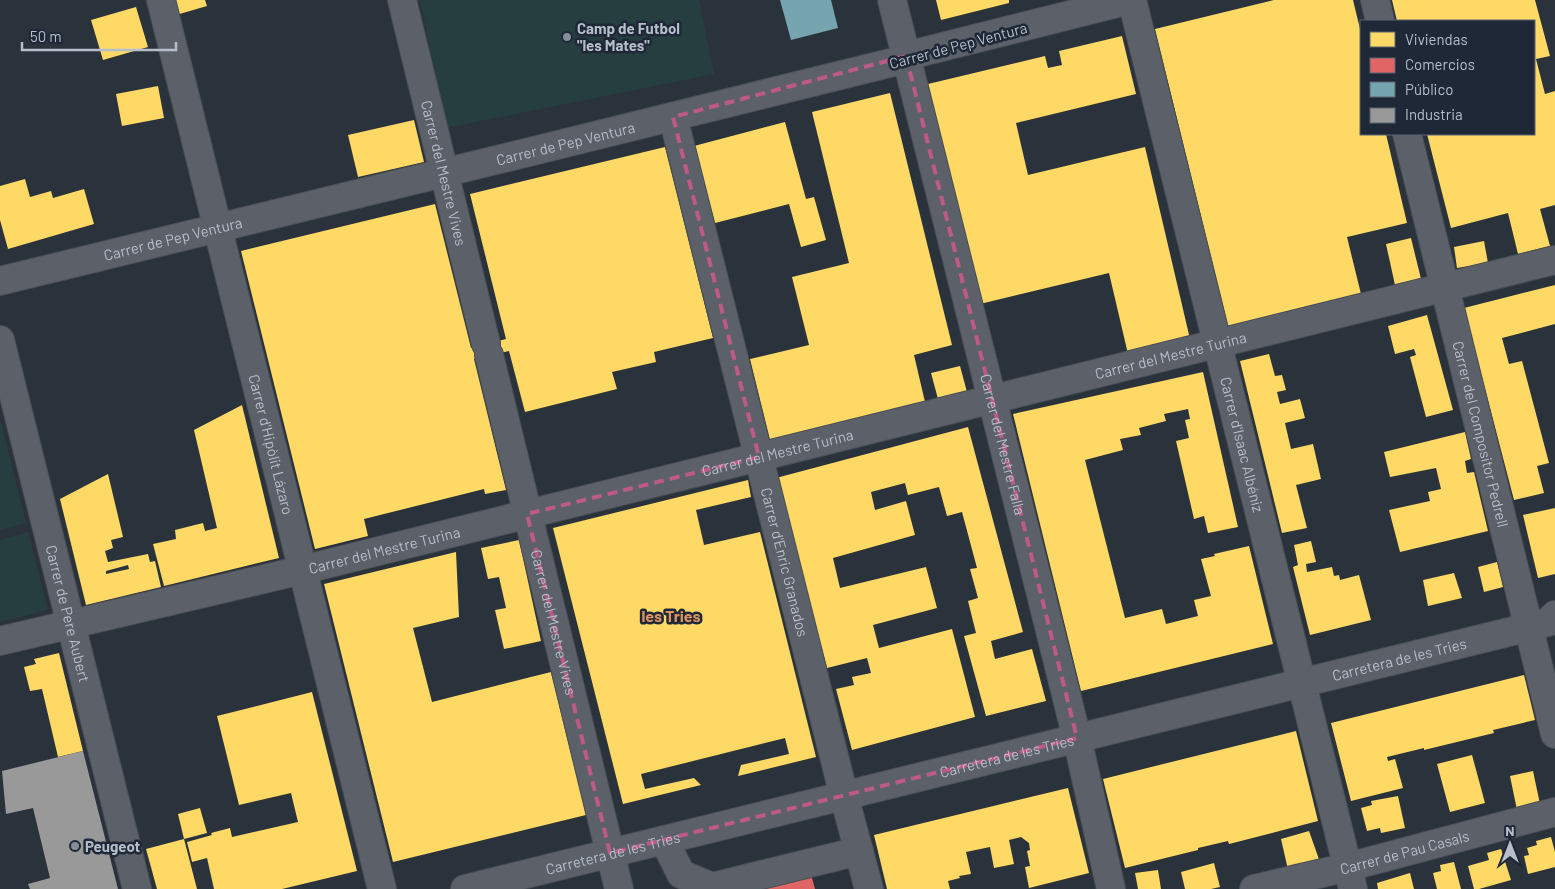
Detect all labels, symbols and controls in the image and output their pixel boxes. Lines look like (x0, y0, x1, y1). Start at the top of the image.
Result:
street label: Carrer de Pep Ventura (887, 18, 1029, 72)
place label: Camp de Futbol "les Mates" (577, 19, 680, 54)
scale bar (22, 20, 176, 52)
legend (1360, 20, 1535, 135)
text: 50 m (30, 27, 62, 45)
text: Viviendas (1405, 30, 1468, 48)
marker: Camp de Futbol "les Mates" (561, 31, 573, 43)
text: Comercios (1405, 55, 1475, 73)
text: Público (1405, 80, 1453, 98)
street label: Carrer del Mestre Vives (418, 98, 471, 247)
text: Industria (1405, 105, 1463, 123)
street label: Carrer de Pep Ventura (494, 118, 637, 169)
street label: Carrer de Pep Ventura (102, 213, 244, 264)
street label: Carrer del Mestre Turina (1093, 328, 1248, 383)
street label: Carrer del Compositor Pedrell (1449, 339, 1513, 529)
street label: Carrer d'Hipòlit Lázaro (245, 372, 298, 517)
street label: Carrer del Mestre Falla (977, 372, 1030, 517)
street label: Carrer d'Isaac Albéniz (1217, 375, 1268, 514)
street label: Carrer del Mestre Turina (700, 425, 855, 480)
street label: Carrer d'Enric Granados (758, 486, 813, 639)
street label: Carrer del Mestre Turina (307, 522, 462, 577)
street label: Carrer de Pere Aubert (43, 543, 94, 684)
street label: Carrer del Mestre Vives (528, 548, 580, 697)
district label: les Tries (641, 606, 701, 625)
street label: Carretera de les Tries (1330, 634, 1468, 684)
street label: Carretera de les Tries (938, 730, 1076, 781)
north arrow (1485, 819, 1535, 869)
text: N (1505, 822, 1515, 839)
street label: Carrer de Pau Casals (1338, 826, 1471, 878)
street label: Carretera de les Tries (544, 827, 682, 878)
place label: Peugeot (85, 837, 141, 855)
marker: Peugeot (69, 840, 81, 852)

